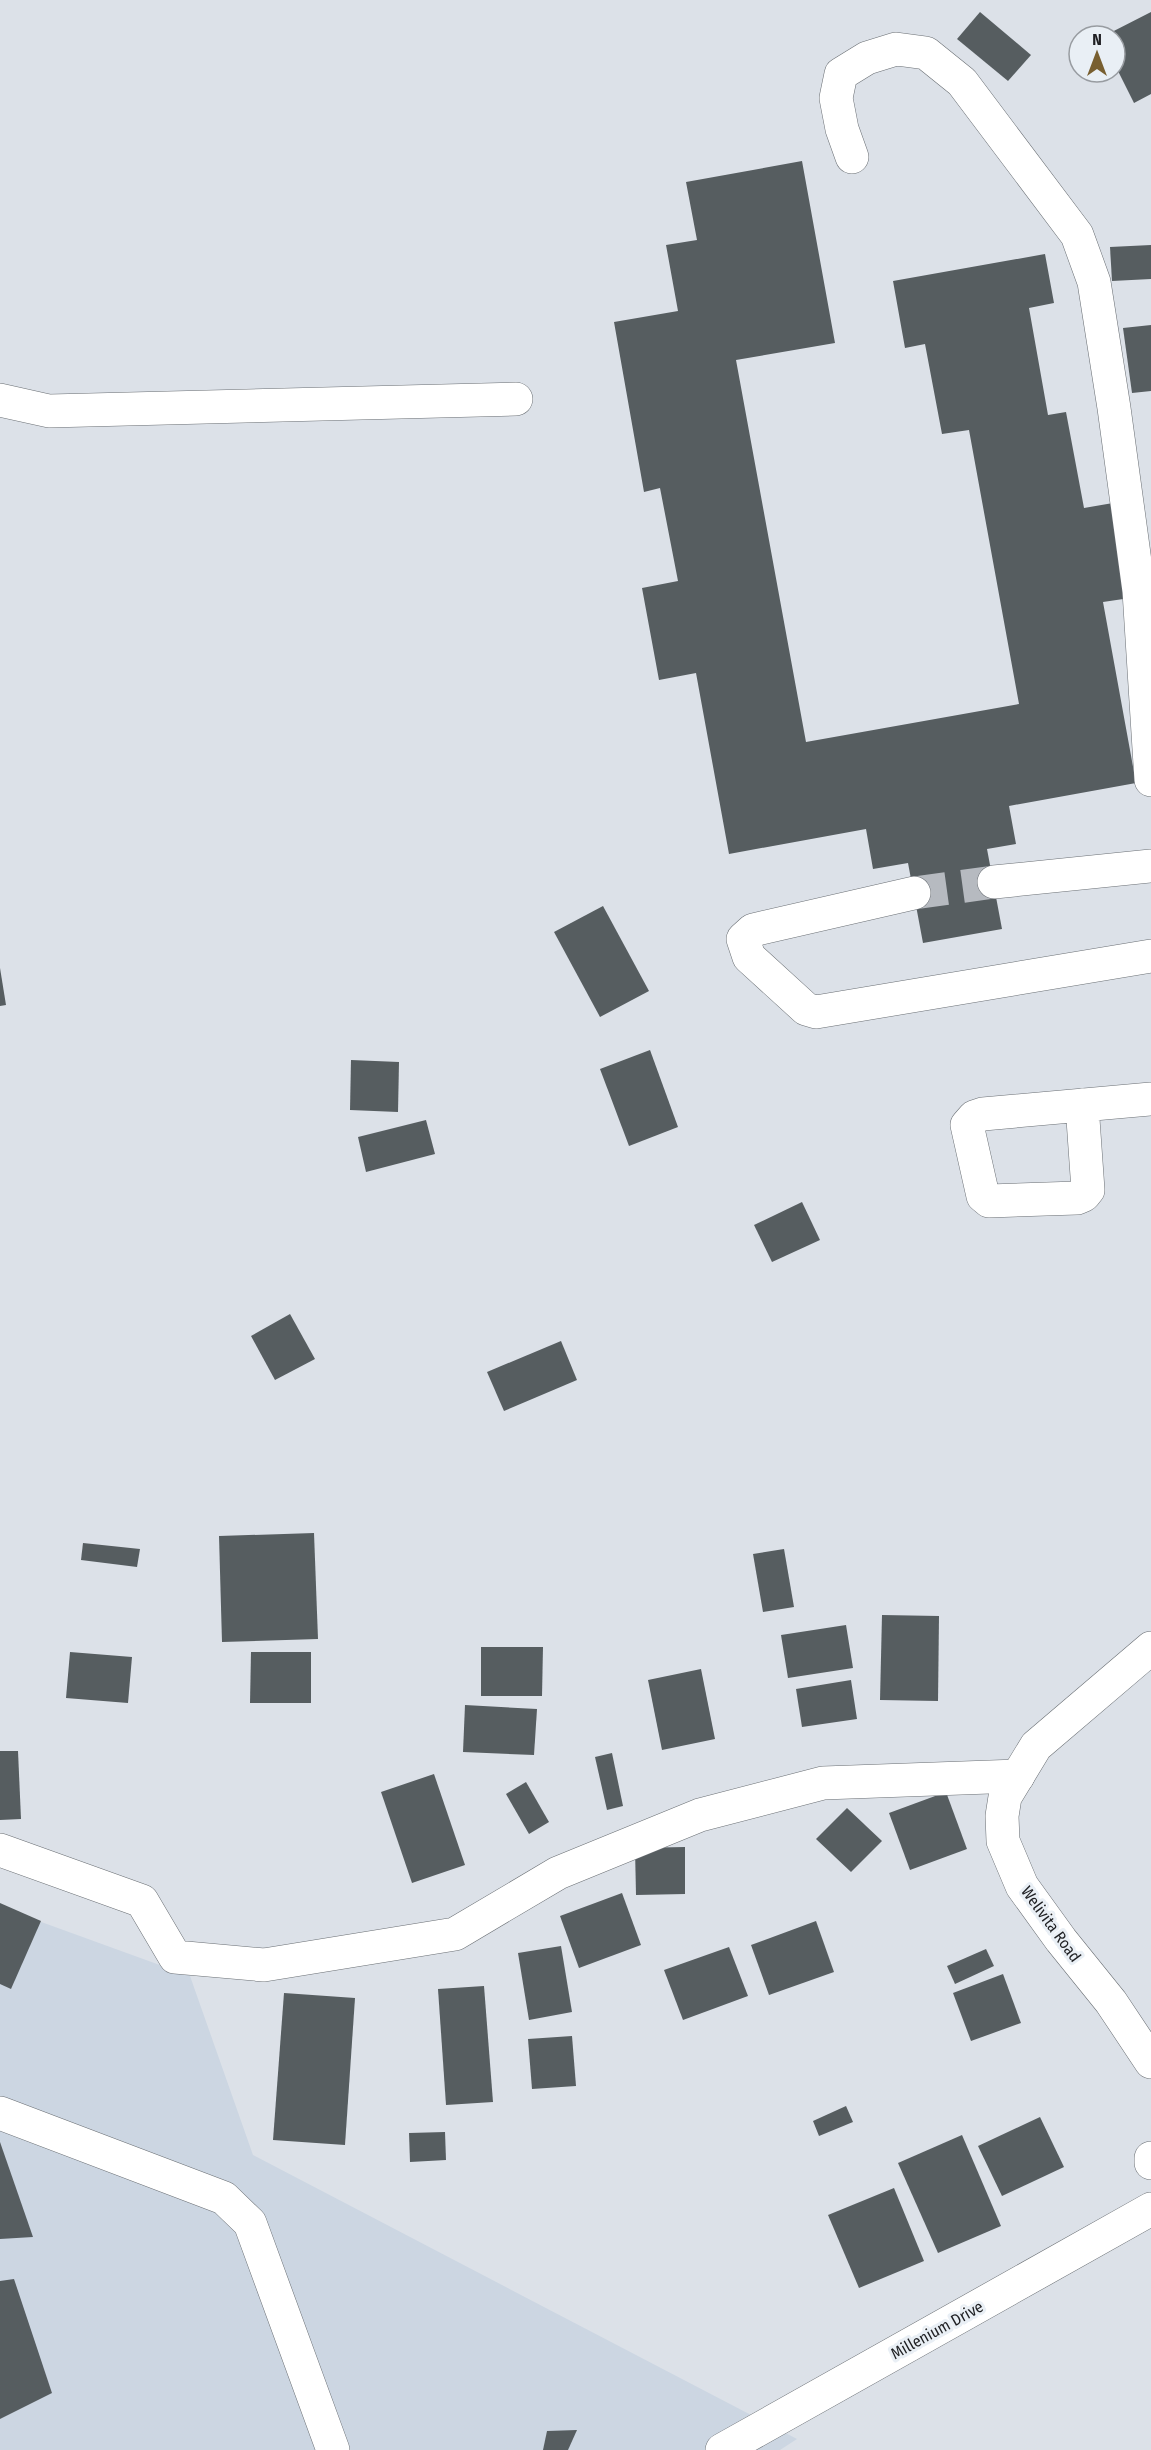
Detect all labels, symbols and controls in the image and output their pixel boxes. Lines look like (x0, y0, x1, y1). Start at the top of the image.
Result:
north arrow (1067, 24, 1127, 84)
text: N (1092, 30, 1102, 49)
street label: Welivita Road (1017, 1882, 1085, 1966)
street label: Millenium Drive (888, 2297, 986, 2363)

